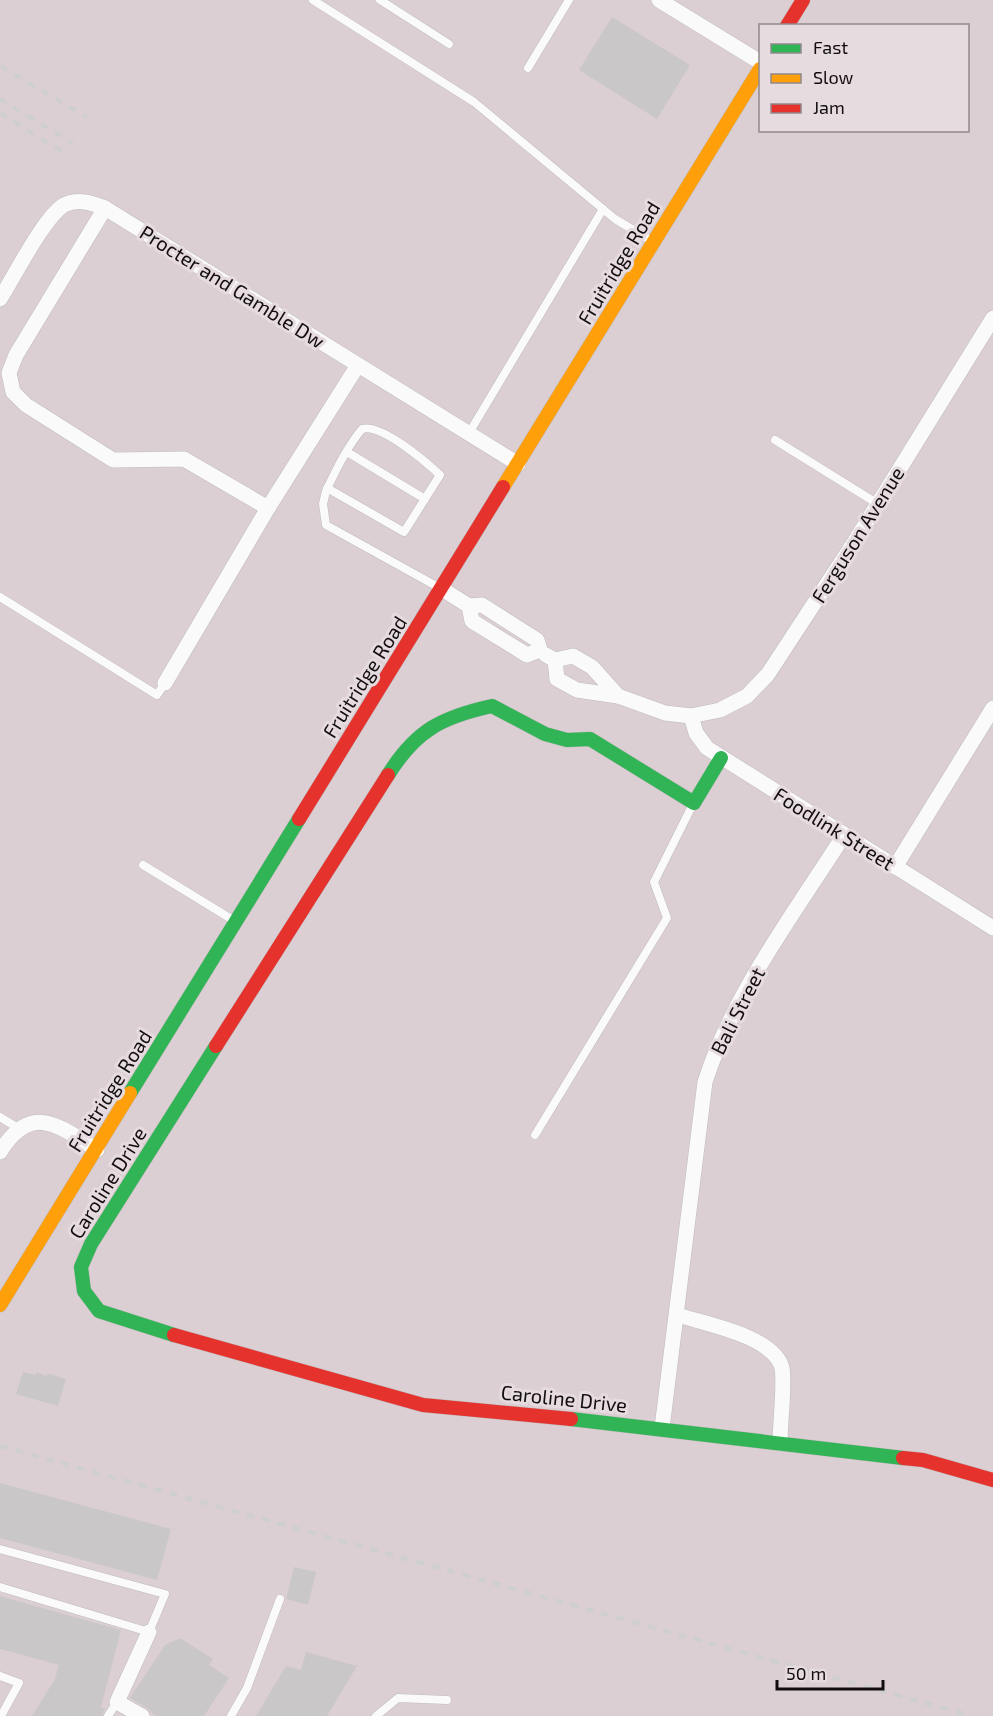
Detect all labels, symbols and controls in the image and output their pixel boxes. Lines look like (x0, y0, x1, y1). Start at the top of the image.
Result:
legend (759, 24, 969, 132)
text: Fast (813, 36, 848, 58)
text: Slow (813, 66, 854, 88)
text: Jam (813, 96, 845, 118)
street label: Fruitridge Road (572, 197, 664, 328)
street label: Procter and Gamble Dw (136, 220, 329, 353)
street label: Ferguson Avenue (806, 462, 909, 607)
street label: Fruitridge Road (317, 611, 411, 742)
street label: Foodlink Street (770, 782, 899, 875)
street label: Bali Street (705, 963, 769, 1058)
street label: Fruitridge Road (62, 1025, 156, 1156)
street label: Caroline Drive (63, 1122, 151, 1243)
street label: Caroline Drive (500, 1379, 628, 1417)
scale bar (777, 1653, 884, 1691)
text: 50 m (786, 1662, 826, 1684)

